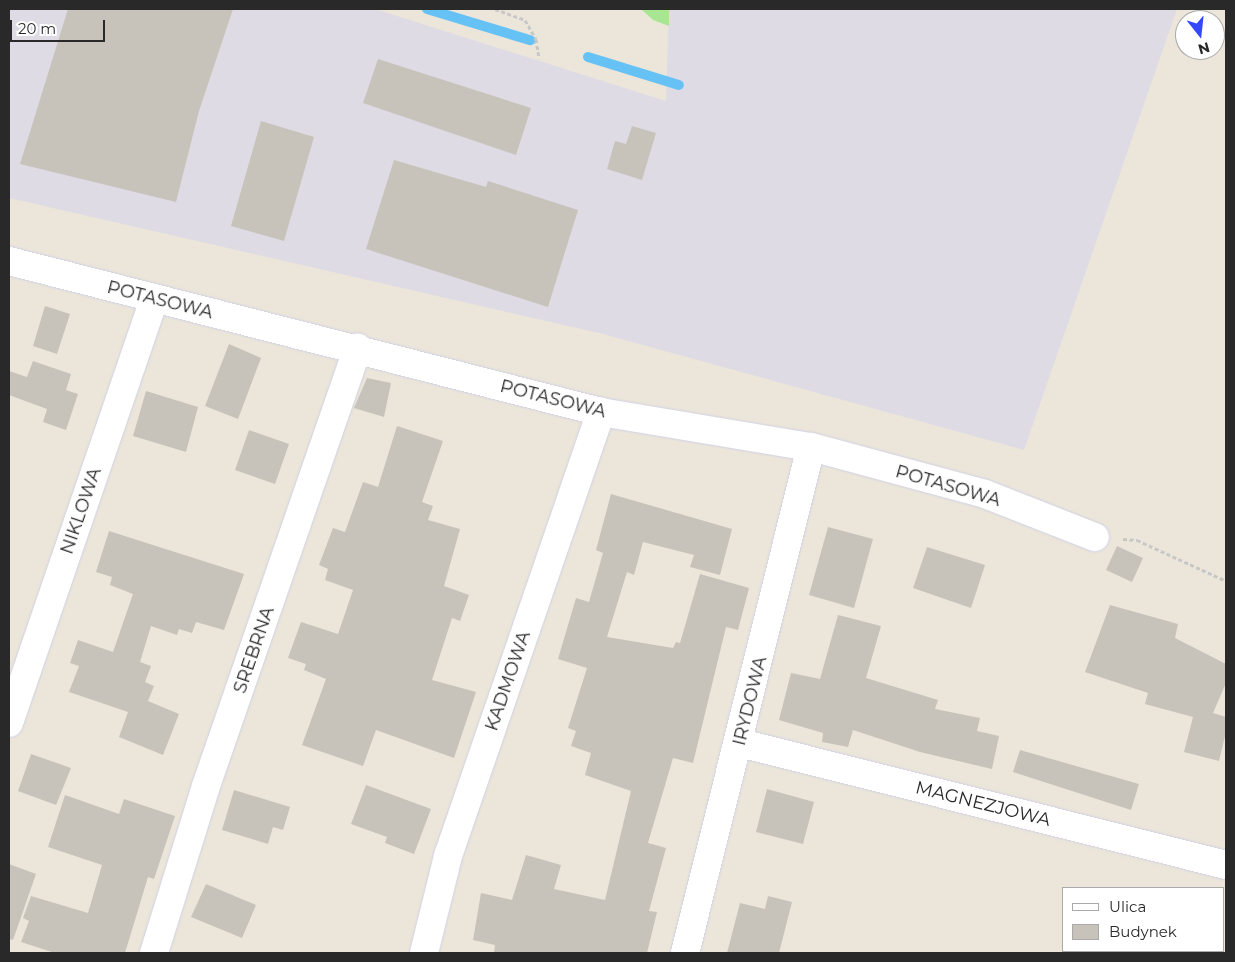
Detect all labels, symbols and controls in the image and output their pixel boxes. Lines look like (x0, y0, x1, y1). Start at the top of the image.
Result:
scale bar (12, 10, 108, 42)
north arrow (1175, 10, 1225, 60)
text: 20 m (18, 19, 56, 38)
text: N (1196, 38, 1212, 59)
street label: POTASOWA (105, 276, 215, 324)
street label: POTASOWA (498, 375, 608, 423)
street label: POTASOWA (893, 461, 1003, 511)
street label: NIKLOWA (56, 465, 106, 557)
street label: SREBRNA (229, 604, 279, 696)
street label: KADMOWA (481, 628, 535, 734)
street label: IRYDOWA (728, 654, 772, 748)
street label: MAGNEZJOWA (913, 777, 1053, 831)
legend (1062, 887, 1225, 952)
text: Ulica (1109, 897, 1146, 916)
text: Budynek (1109, 922, 1177, 941)

